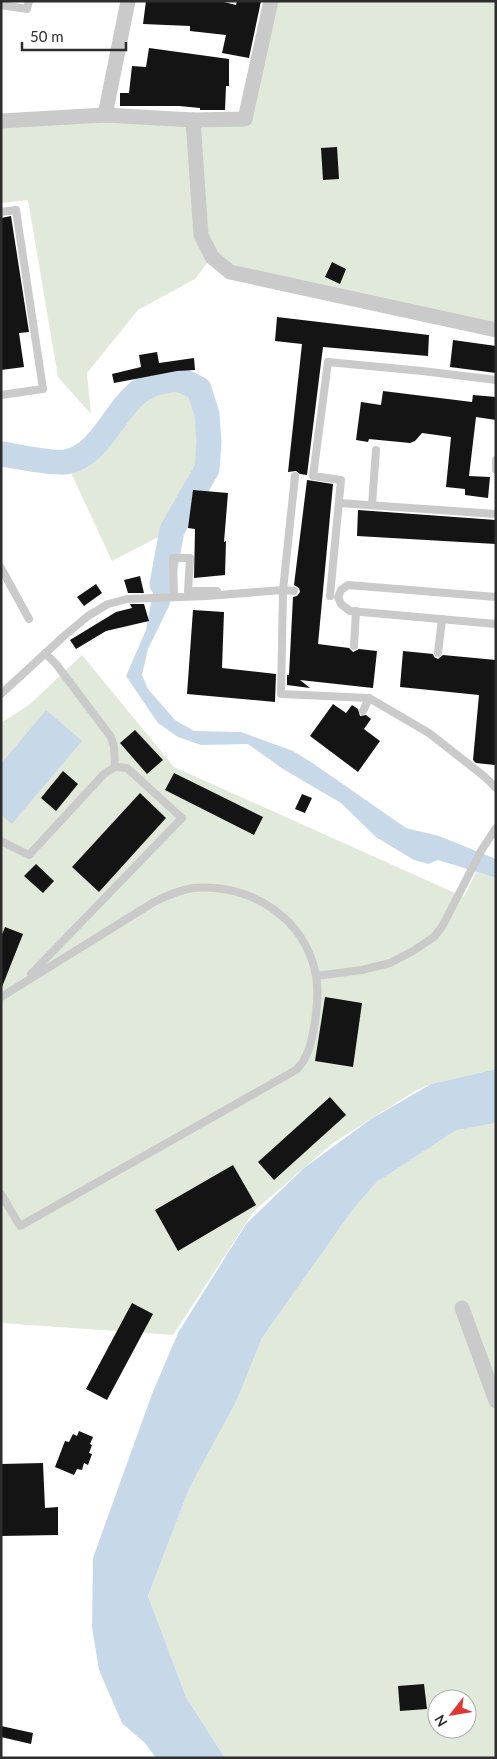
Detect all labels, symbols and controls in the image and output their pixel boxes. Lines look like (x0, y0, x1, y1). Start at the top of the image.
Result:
scale bar (22, 20, 126, 52)
text: 50 m (30, 27, 64, 45)
north arrow (427, 1689, 477, 1739)
text: N (430, 1712, 450, 1730)

